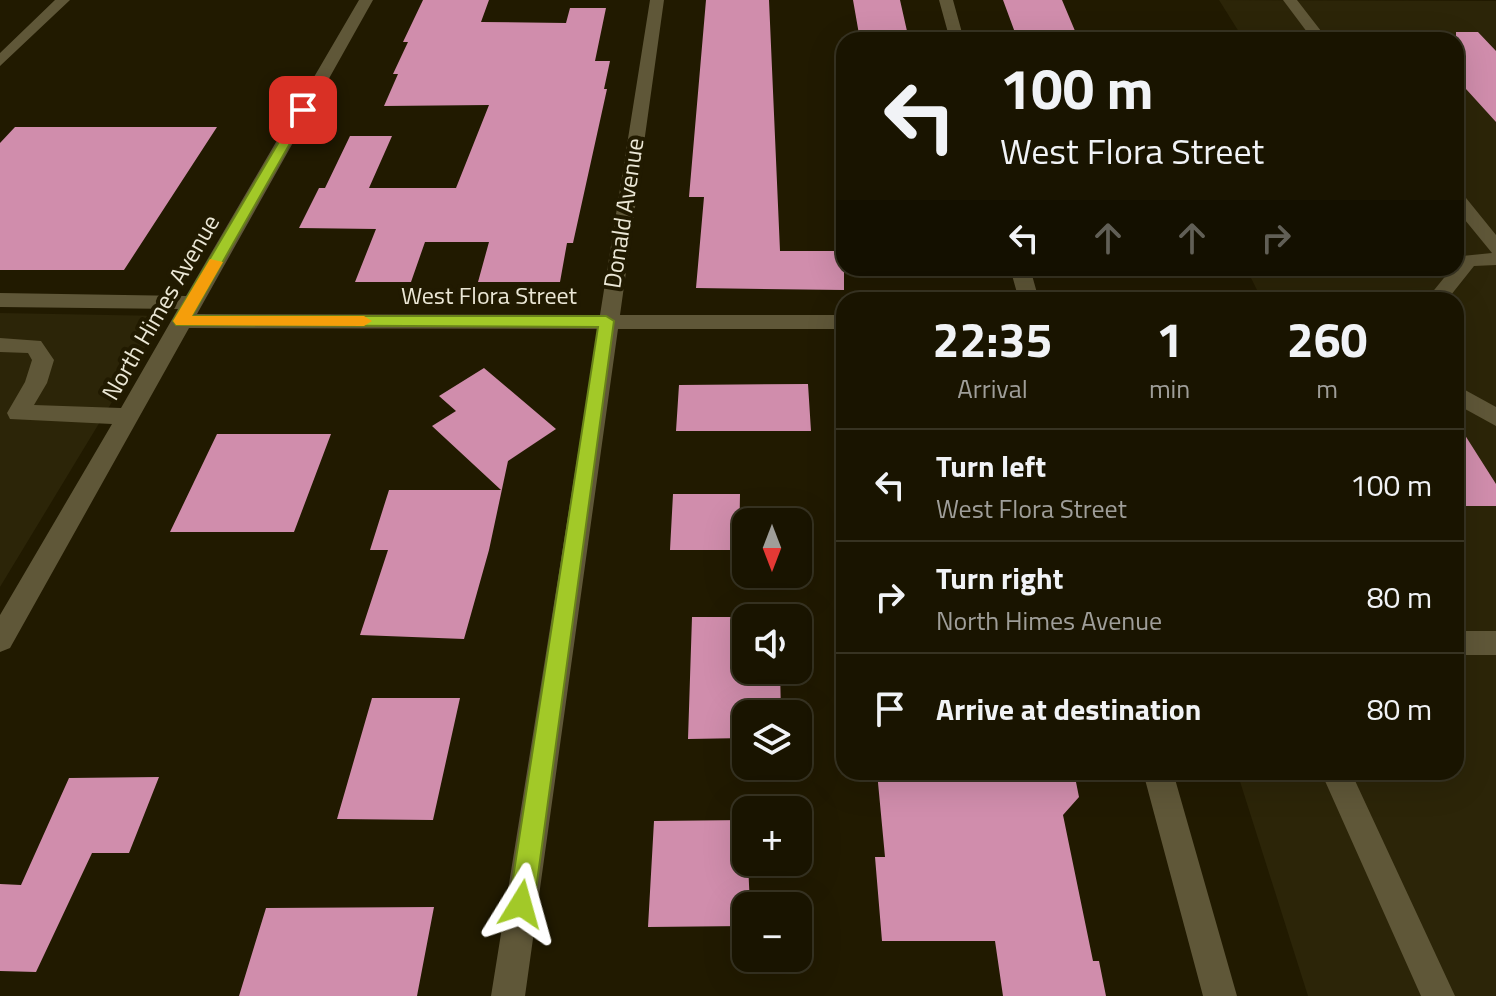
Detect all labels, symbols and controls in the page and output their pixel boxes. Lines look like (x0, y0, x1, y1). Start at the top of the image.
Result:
text: 100 m (1000, 46, 1153, 131)
icon: left (868, 64, 972, 168)
pin (269, 76, 337, 144)
icon: arrive (281, 88, 325, 132)
text: West Flora Street (1000, 123, 1264, 178)
street label: Donald Avenue (593, 135, 653, 291)
street label: North Himes Avenue (92, 208, 228, 406)
icon: left (1002, 216, 1046, 260)
icon: ahead (1086, 216, 1130, 260)
icon: ahead (1170, 216, 1214, 260)
icon: right (1254, 216, 1298, 260)
street label: West Flora Street (401, 277, 578, 313)
text: 22:35 (933, 303, 1052, 376)
text: 1 (1156, 303, 1183, 376)
text: 260 (1287, 303, 1367, 376)
text: Arrival (957, 369, 1028, 408)
text: min (1149, 369, 1190, 408)
text: m (1316, 369, 1338, 408)
text: Turn left (936, 443, 1046, 489)
text: 100 m (1350, 462, 1432, 508)
icon: left (868, 463, 912, 507)
text: West Flora Street (936, 489, 1127, 528)
north arrow (732, 508, 812, 588)
map controls (732, 508, 812, 972)
text: Turn right (936, 555, 1064, 601)
text: 80 m (1367, 574, 1432, 620)
icon: right (868, 575, 912, 619)
text: North Himes Avenue (936, 601, 1162, 640)
button: sound (732, 604, 812, 684)
text: Arrive at destination (936, 686, 1201, 732)
text: 80 m (1367, 686, 1432, 732)
icon: arrive (868, 687, 912, 731)
button: layers (732, 700, 812, 780)
button: + (732, 796, 812, 876)
position arrow (479, 862, 563, 946)
button: − (732, 892, 812, 972)

